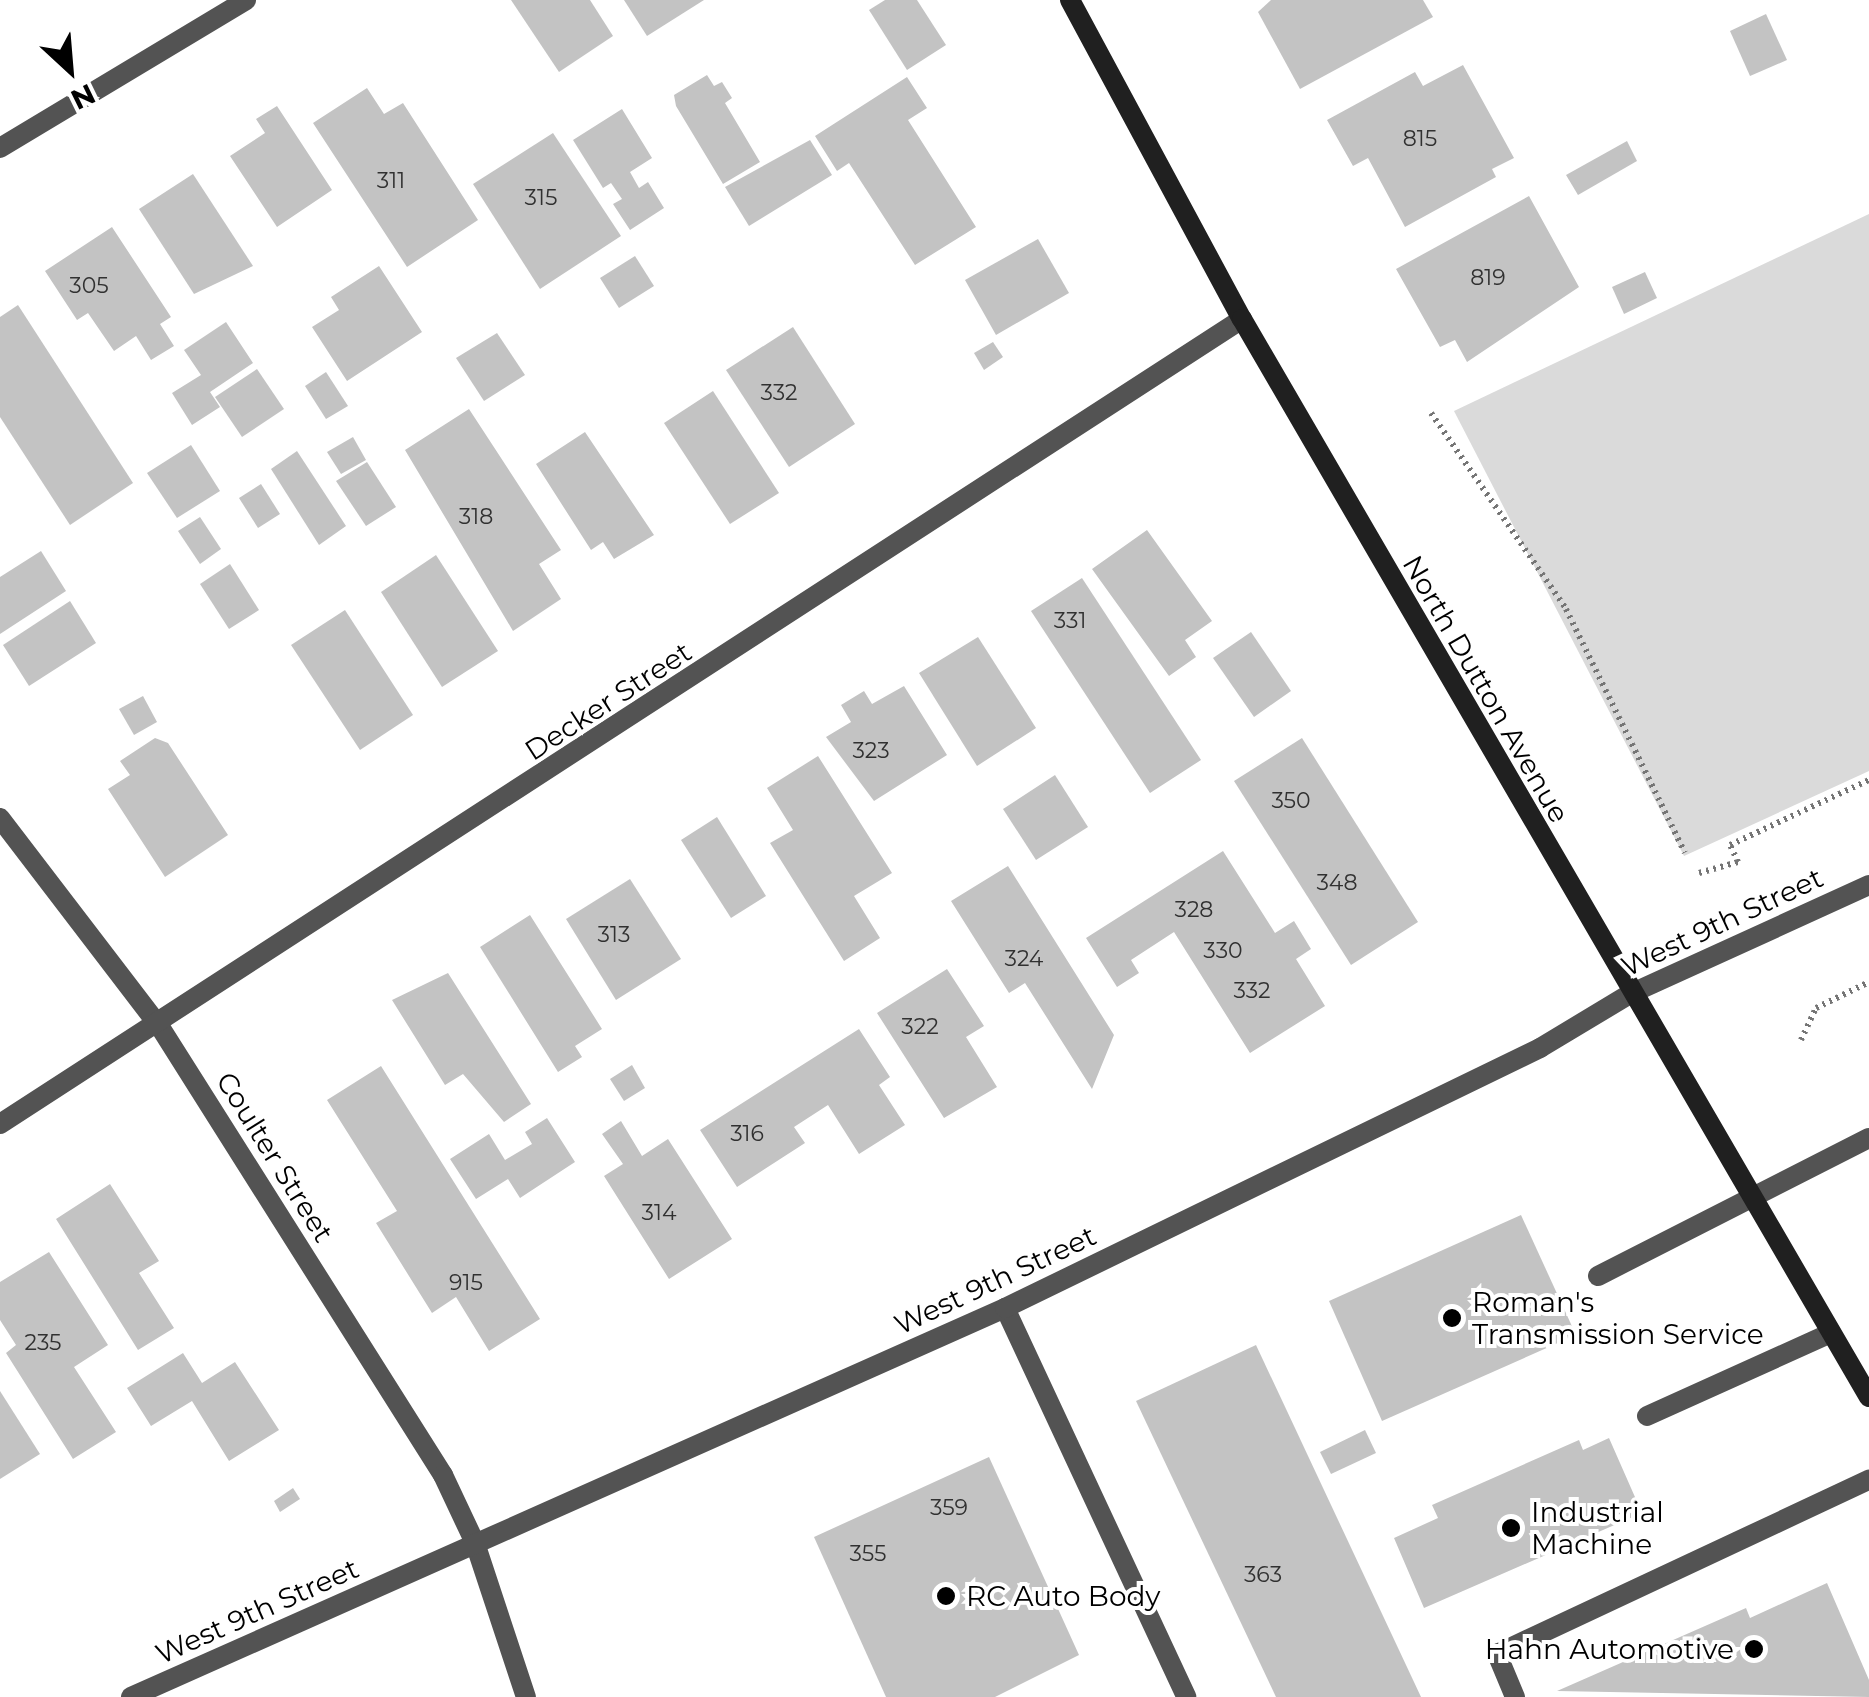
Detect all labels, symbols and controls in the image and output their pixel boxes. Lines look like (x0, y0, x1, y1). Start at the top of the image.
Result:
north arrow (20, 20, 120, 120)
text: N (66, 77, 101, 117)
house number: 815 (1403, 126, 1437, 152)
house number: 311 (377, 168, 405, 194)
house number: 315 (525, 185, 557, 211)
house number: 819 (1470, 265, 1506, 291)
house number: 305 (69, 273, 109, 299)
house number: 332 (760, 380, 798, 406)
house number: 318 (459, 504, 493, 530)
street label: North Dutton Avenue (1396, 549, 1576, 829)
house number: 331 (1054, 608, 1086, 634)
street label: Decker Street (518, 635, 698, 767)
house number: 323 (852, 738, 890, 764)
house number: 350 (1271, 788, 1311, 814)
street label: West 9th Street (1616, 861, 1828, 983)
house number: 348 (1316, 870, 1358, 896)
house number: 328 (1175, 897, 1213, 923)
house number: 313 (598, 922, 630, 948)
house number: 330 (1203, 938, 1243, 964)
house number: 324 (1005, 946, 1043, 972)
house number: 332 (1233, 978, 1271, 1004)
house number: 322 (901, 1014, 939, 1040)
street label: Coulter Street (209, 1066, 341, 1248)
house number: 316 (730, 1121, 764, 1147)
house number: 314 (642, 1200, 676, 1226)
street label: West 9th Street (889, 1219, 1101, 1341)
house number: 915 (449, 1270, 483, 1296)
place label: Roman's Transmission Service (1472, 1285, 1764, 1351)
marker: Roman's Transmission Service (1441, 1307, 1463, 1329)
house number: 235 (24, 1330, 62, 1356)
house number: 359 (930, 1495, 968, 1521)
place label: Industrial Machine (1531, 1495, 1664, 1561)
marker: Industrial Machine (1500, 1517, 1522, 1539)
house number: 355 (850, 1541, 886, 1567)
street label: West 9th Street (150, 1551, 364, 1671)
house number: 363 (1244, 1562, 1282, 1588)
place label: RC Auto Body (966, 1579, 1160, 1613)
marker: RC Auto Body (935, 1585, 957, 1607)
place label: Hahn Automotive (1485, 1632, 1734, 1666)
marker: Hahn Automotive (1743, 1638, 1765, 1660)

